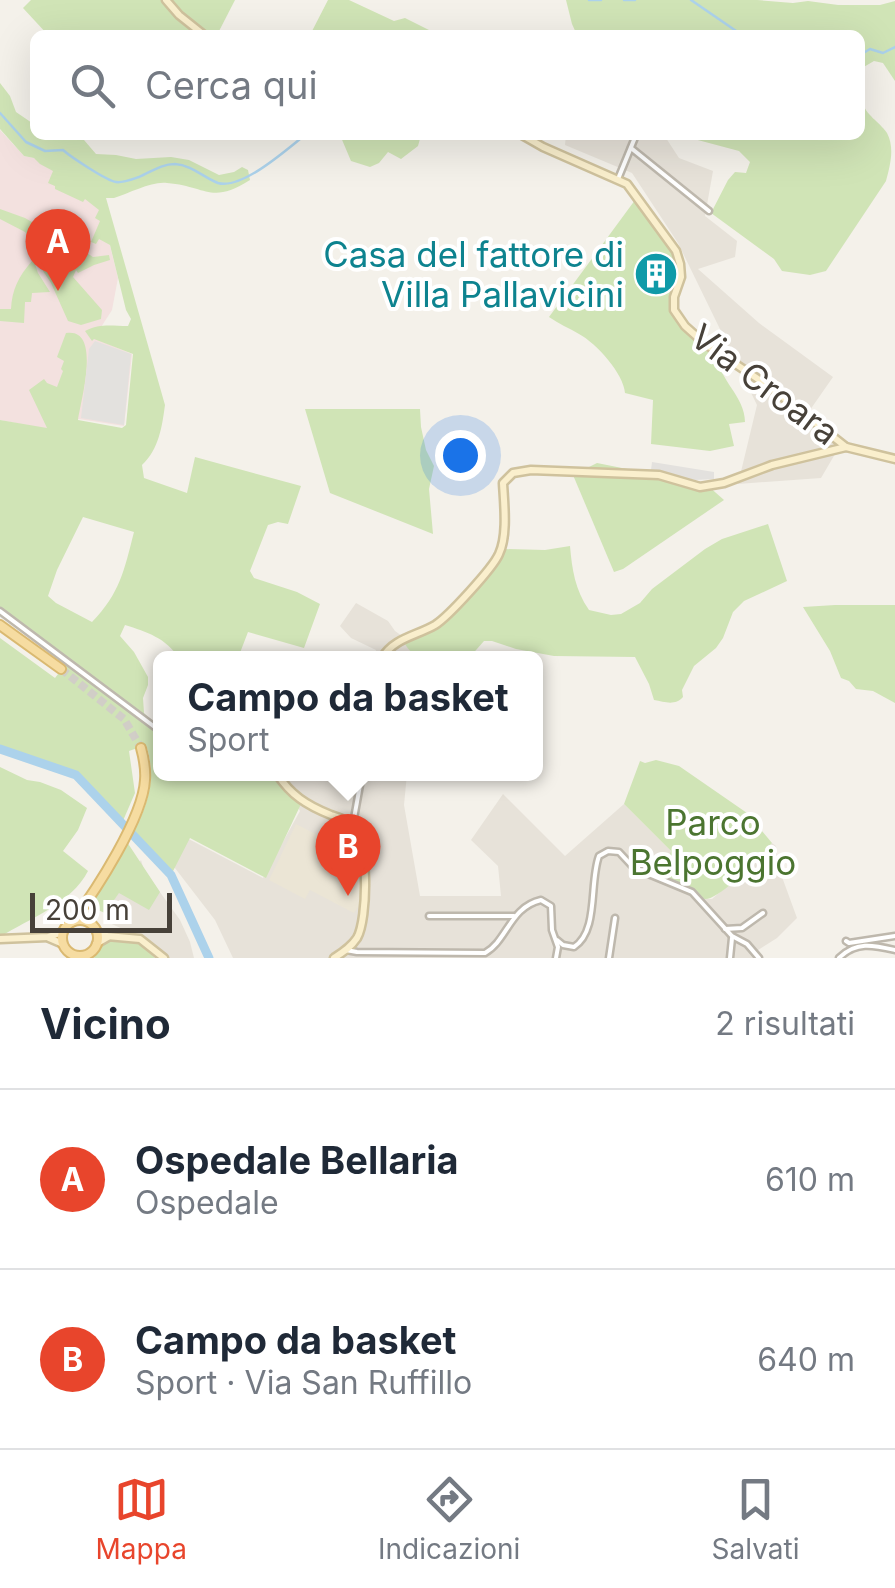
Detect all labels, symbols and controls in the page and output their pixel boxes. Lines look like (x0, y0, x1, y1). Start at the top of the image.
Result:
search box (30, 30, 865, 140)
icon: search (65, 58, 120, 113)
text: Cerca qui (145, 62, 318, 108)
pin: A (26, 208, 90, 291)
place label: Casa del fattore di Villa Pallavicini (323, 233, 624, 315)
building icon: Casa del fattore di Villa Pallavicini (633, 251, 679, 297)
street label: Via Croara (683, 315, 847, 453)
your location (435, 430, 486, 481)
popup (153, 651, 543, 781)
text: Campo da basket (187, 674, 509, 720)
text: Sport (187, 720, 270, 759)
park label: Parco Belpoggio (630, 801, 796, 883)
pin: B (316, 814, 380, 896)
scale bar (30, 888, 172, 933)
text: 200 m (45, 893, 130, 927)
text: Vicino (40, 998, 171, 1049)
text: 2 risultati (715, 1004, 855, 1043)
text: Ospedale Bellaria (135, 1137, 459, 1183)
text: A (61, 1160, 84, 1199)
text: 610 m (765, 1160, 855, 1199)
text: Ospedale (135, 1183, 279, 1222)
text: Campo da basket (135, 1317, 457, 1363)
text: B (62, 1340, 83, 1379)
text: 640 m (757, 1340, 855, 1379)
text: Sport · Via San Ruffillo (135, 1363, 472, 1402)
tab: Mappa (96, 1472, 187, 1566)
tab: Indicazioni (378, 1472, 520, 1566)
tab: Salvati (712, 1472, 799, 1566)

